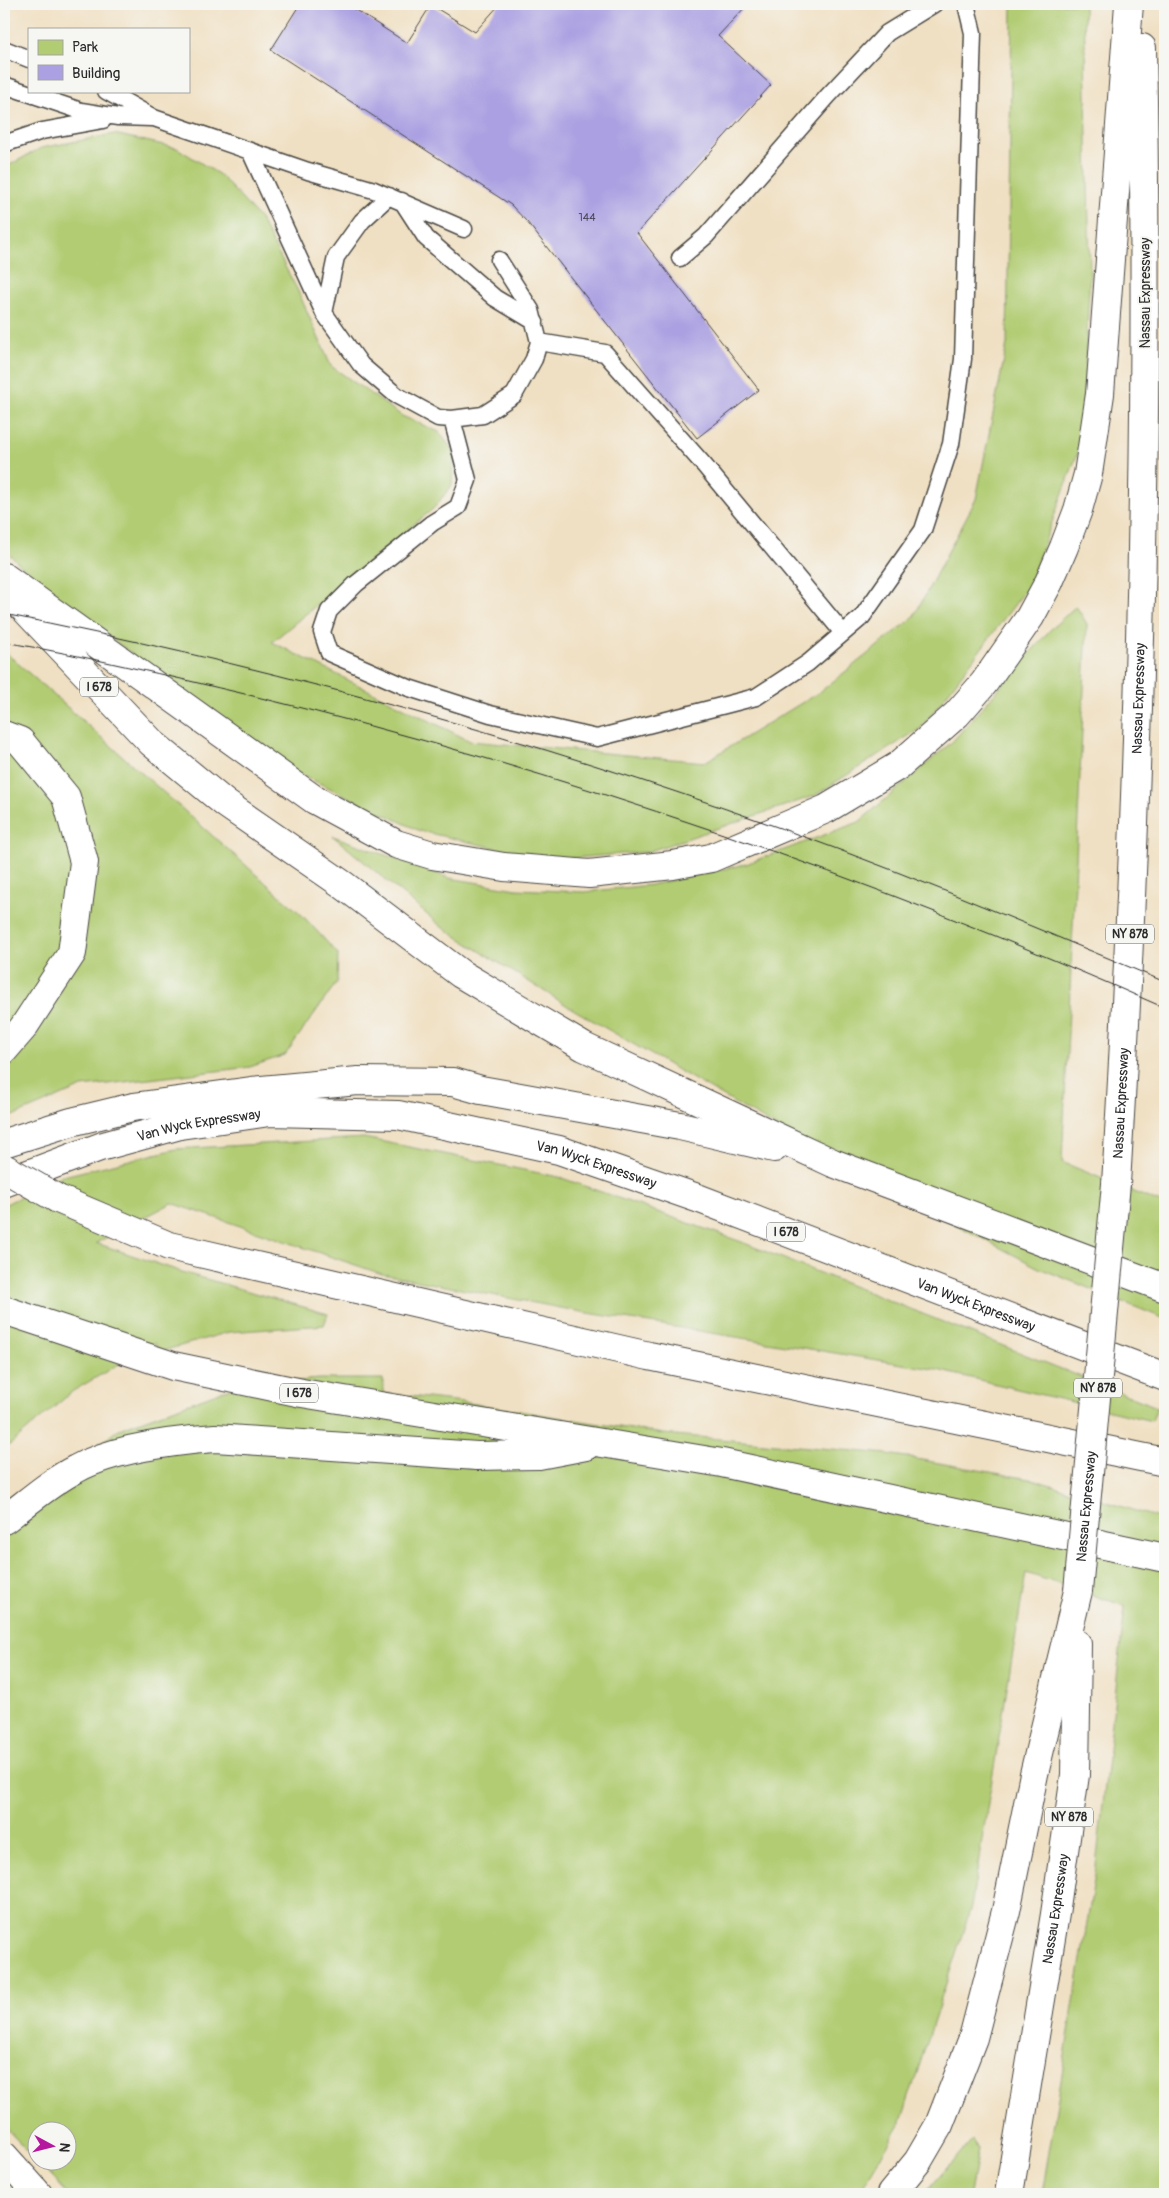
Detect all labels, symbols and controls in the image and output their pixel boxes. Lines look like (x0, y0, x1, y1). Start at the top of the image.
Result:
legend (28, 28, 190, 92)
text: Park (72, 38, 99, 57)
text: Building (72, 64, 120, 83)
house number: 144 (578, 211, 596, 224)
street label: Nassau Expressway (1137, 237, 1154, 349)
street label: Nassau Expressway (1129, 643, 1149, 754)
road number: I 678 (80, 678, 118, 696)
road number: NY 878 (1106, 924, 1154, 944)
street label: Nassau Expressway (1110, 1047, 1133, 1159)
street label: Van Wyck Expressway (135, 1105, 262, 1145)
street label: Van Wyck Expressway (535, 1137, 659, 1192)
road number: I 678 (767, 1222, 805, 1242)
street label: Van Wyck Expressway (914, 1275, 1038, 1336)
road number: NY 878 (1074, 1379, 1122, 1398)
road number: I 678 (280, 1384, 318, 1402)
street label: Nassau Expressway (1073, 1450, 1100, 1563)
road number: NY 878 (1045, 1808, 1093, 1826)
street label: Nassau Expressway (1039, 1853, 1073, 1965)
north arrow (28, 2120, 78, 2170)
text: N (55, 2142, 73, 2153)

